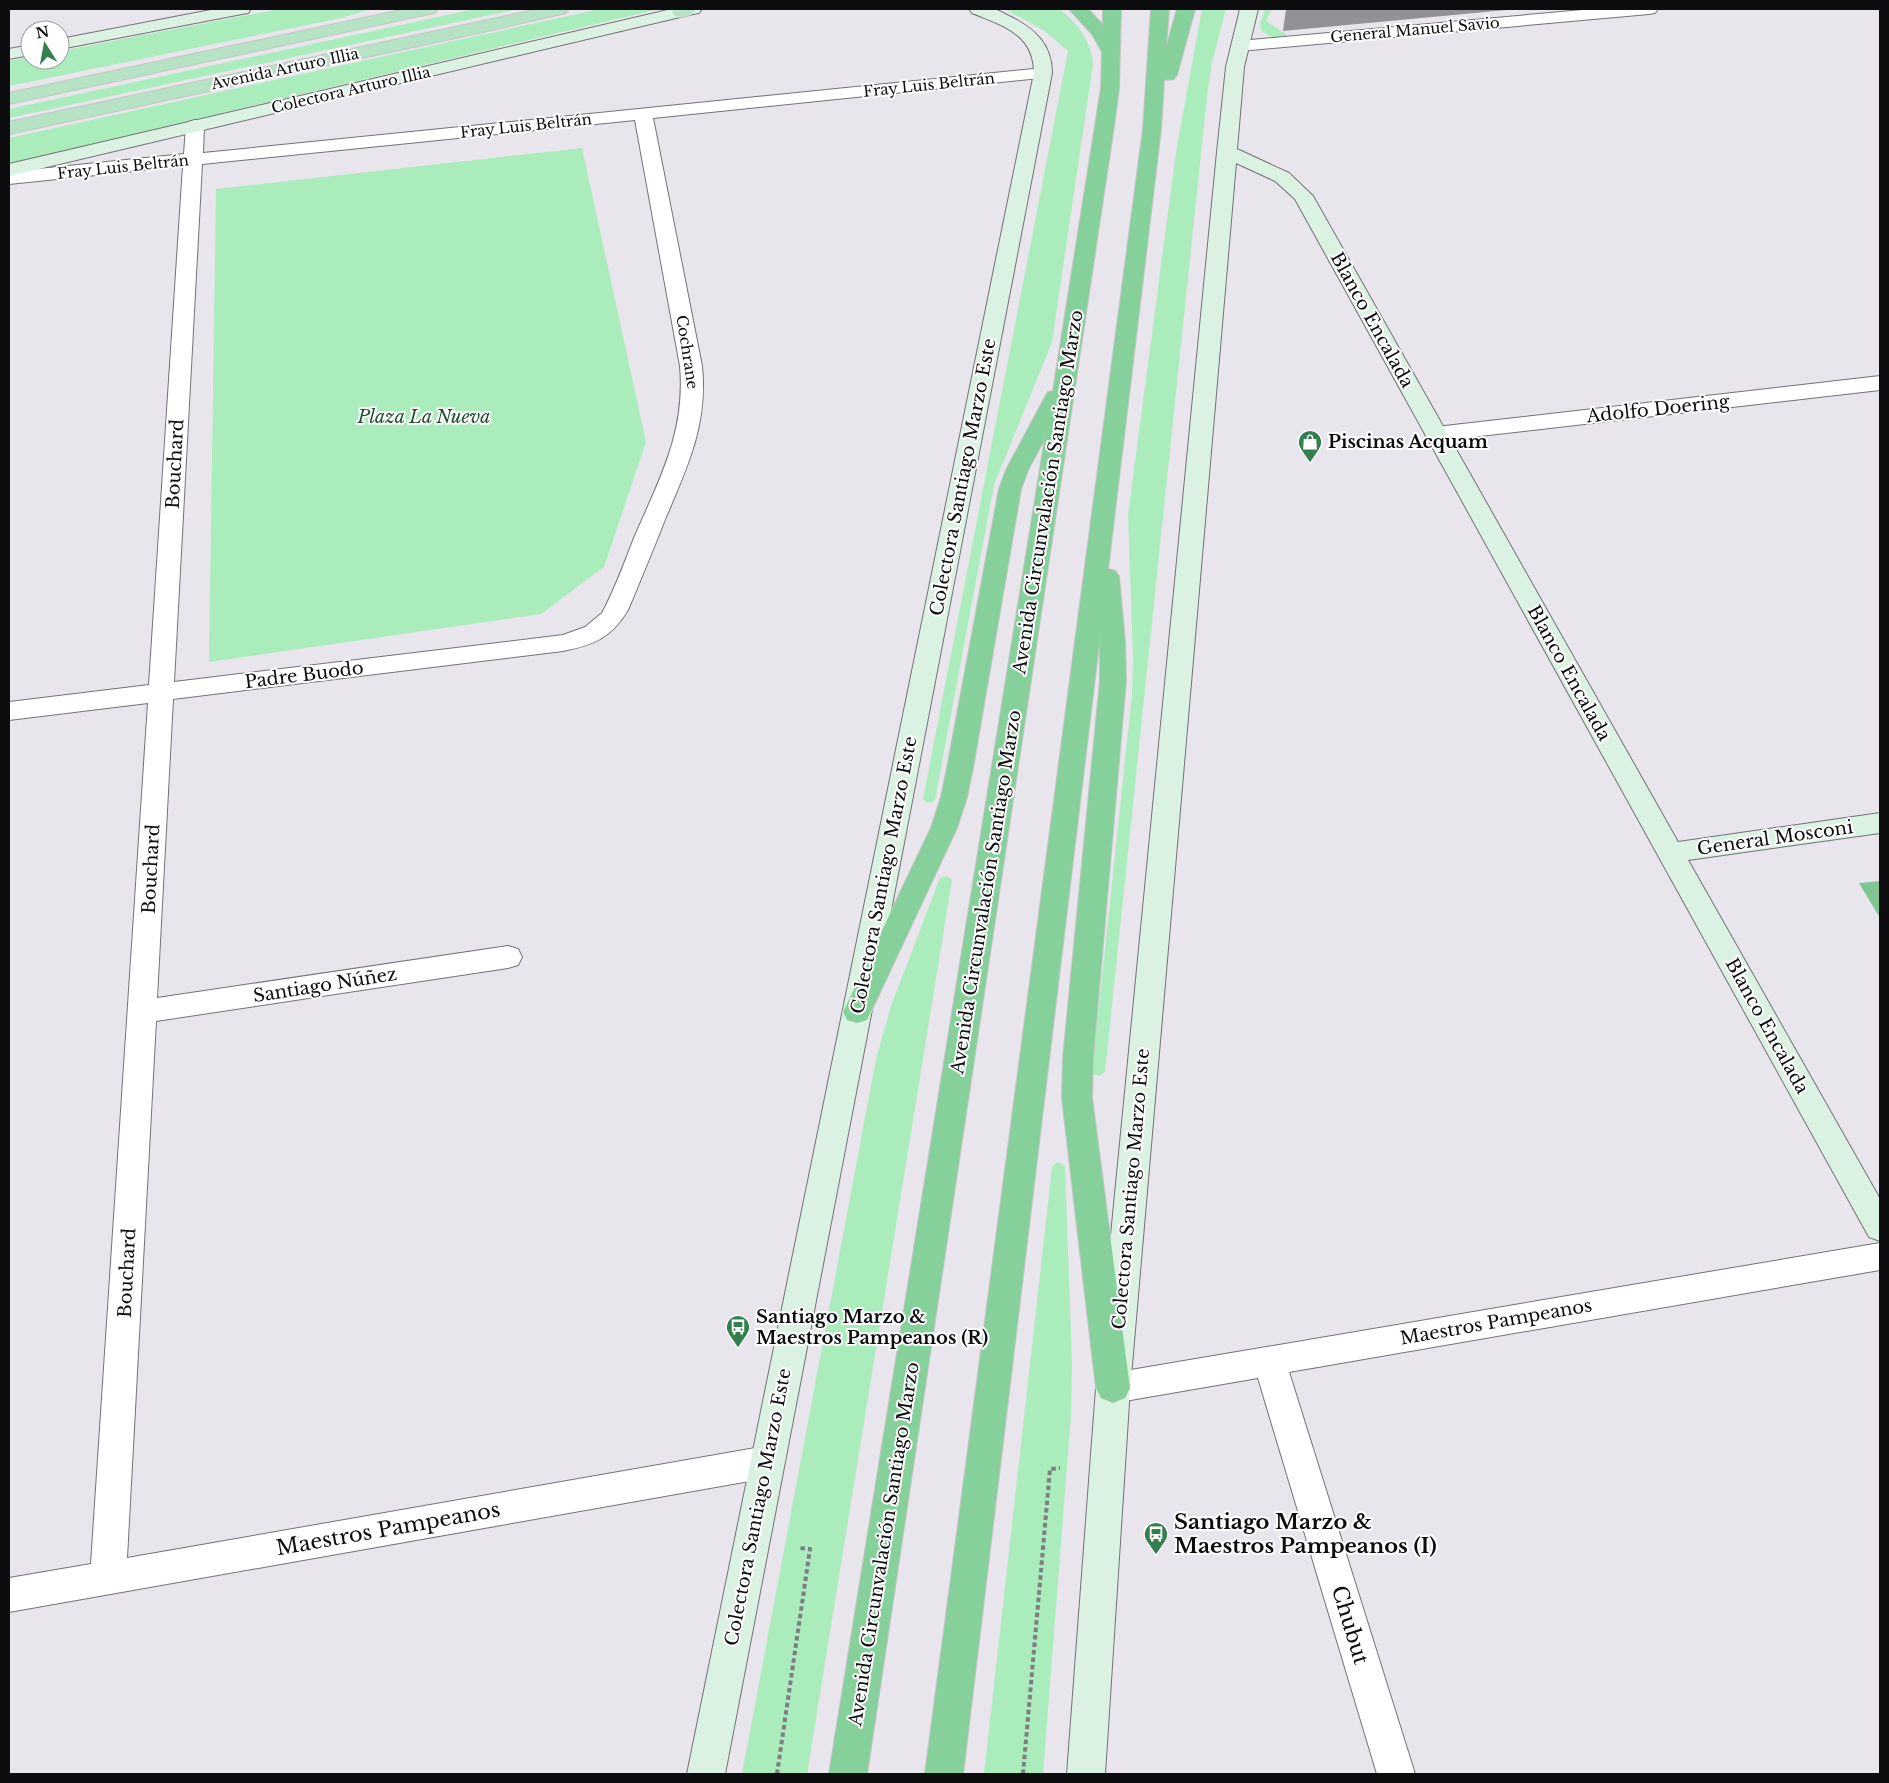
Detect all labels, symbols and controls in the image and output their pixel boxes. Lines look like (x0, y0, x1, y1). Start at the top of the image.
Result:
street label: General Manuel Savio (1330, 13, 1501, 46)
north arrow (20, 20, 70, 70)
text: N (34, 22, 51, 42)
street label: Avenida Arturo Illia (208, 43, 361, 94)
street label: Colectora Arturo Illia (269, 62, 433, 117)
street label: Fray Luis Beltrán (862, 68, 996, 101)
street label: Fray Luis Beltrán (459, 109, 593, 142)
street label: Fray Luis Beltrán (56, 150, 190, 183)
street label: Blanco Encalada (1326, 248, 1418, 392)
street label: Avenida Circunvalación Santiago Marzo (1008, 308, 1088, 677)
street label: Cochrane (672, 314, 703, 390)
street label: Colectora Santiago Marzo Este (925, 336, 1001, 618)
street label: Adolfo Doering (1585, 391, 1731, 428)
park label: Plaza La Nueva (357, 406, 490, 428)
street label: Bouchard (162, 418, 188, 510)
shop icon: Piscinas Acquam (1297, 429, 1323, 463)
place label: Piscinas Acquam (1328, 431, 1488, 453)
street label: Blanco Encalada (1523, 601, 1615, 745)
street label: Padre Buodo (243, 657, 365, 693)
street label: Avenida Circunvalación Santiago Marzo (946, 708, 1026, 1077)
street label: Colectora Santiago Marzo Este (846, 734, 922, 1016)
street label: General Mosconi (1696, 816, 1854, 860)
street label: Bouchard (138, 823, 164, 915)
street label: Blanco Encalada (1721, 954, 1813, 1098)
street label: Santiago Núñez (252, 963, 398, 1007)
street label: Colectora Santiago Marzo Este (1108, 1048, 1154, 1330)
street label: Bouchard (114, 1227, 140, 1319)
street label: Maestros Pampeanos (1398, 1294, 1594, 1350)
place label: Santiago Marzo & Maestros Pampeanos (R) (756, 1306, 988, 1349)
bus stop icon: Santiago Marzo & Maestros Pampeanos (R) (725, 1314, 751, 1348)
street label: Avenida Circunvalación Santiago Marzo (844, 1360, 924, 1729)
street label: Colectora Santiago Marzo Este (720, 1366, 796, 1648)
street label: Maestros Pampeanos (274, 1496, 502, 1562)
place label: Santiago Marzo & Maestros Pampeanos (I) (1174, 1509, 1437, 1559)
bus stop icon: Santiago Marzo & Maestros Pampeanos (I) (1143, 1521, 1169, 1555)
street label: Chubut (1326, 1582, 1374, 1668)

